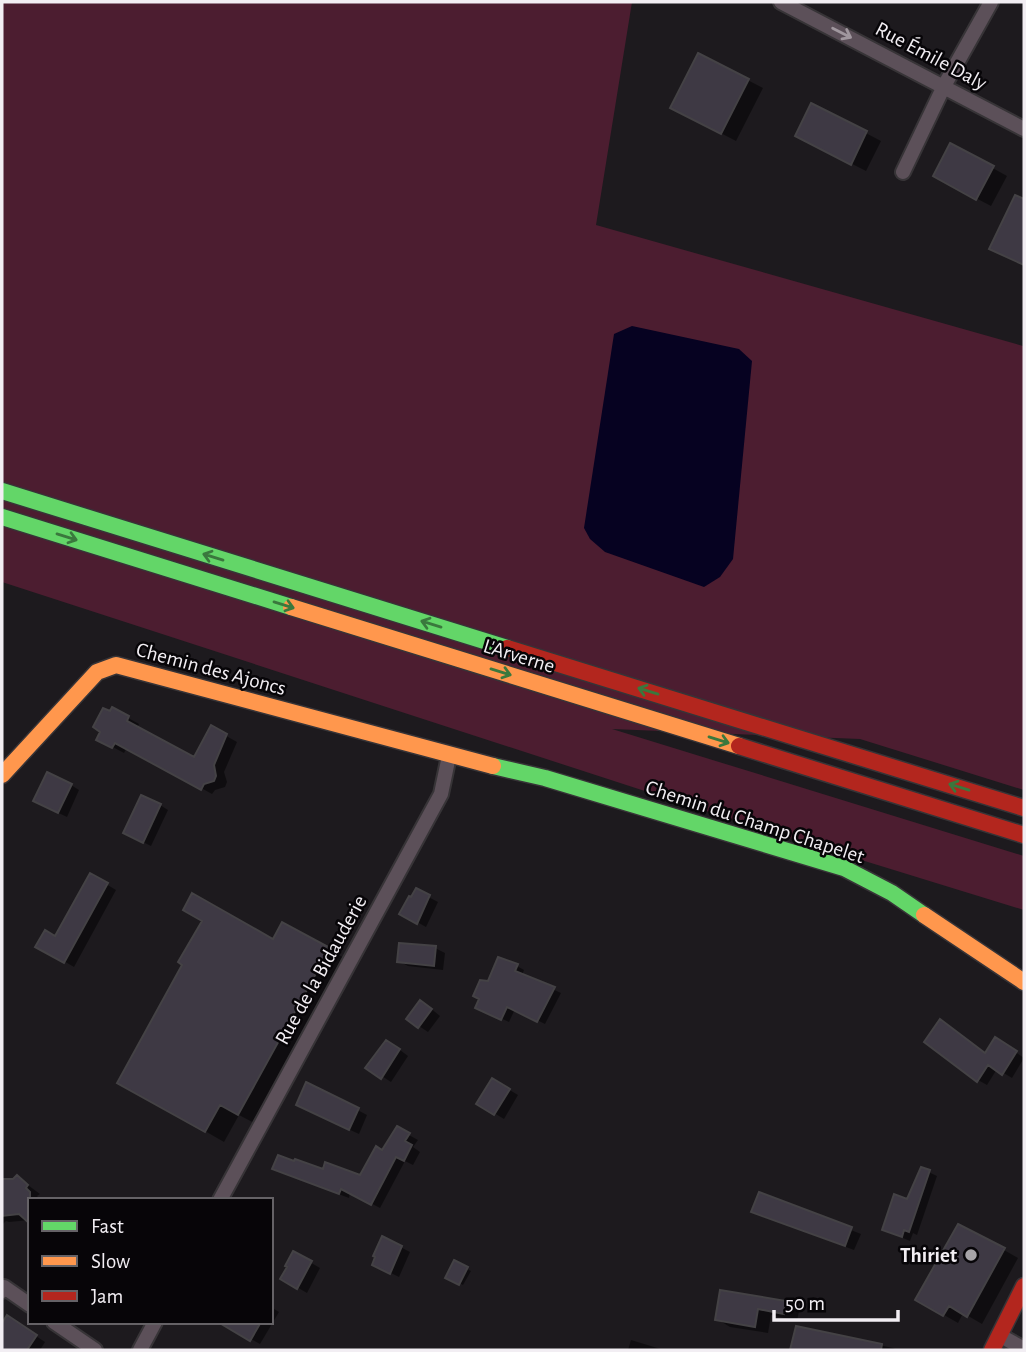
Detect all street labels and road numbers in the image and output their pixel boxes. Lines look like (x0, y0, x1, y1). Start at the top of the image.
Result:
street label: Rue Émile Daly (872, 16, 991, 94)
street label: L'Arverne (481, 635, 557, 677)
street label: Chemin des Ajoncs (134, 639, 288, 699)
street label: Chemin du Champ Chapelet (643, 777, 867, 867)
street label: Rue de la Bidauderie (271, 892, 371, 1048)

